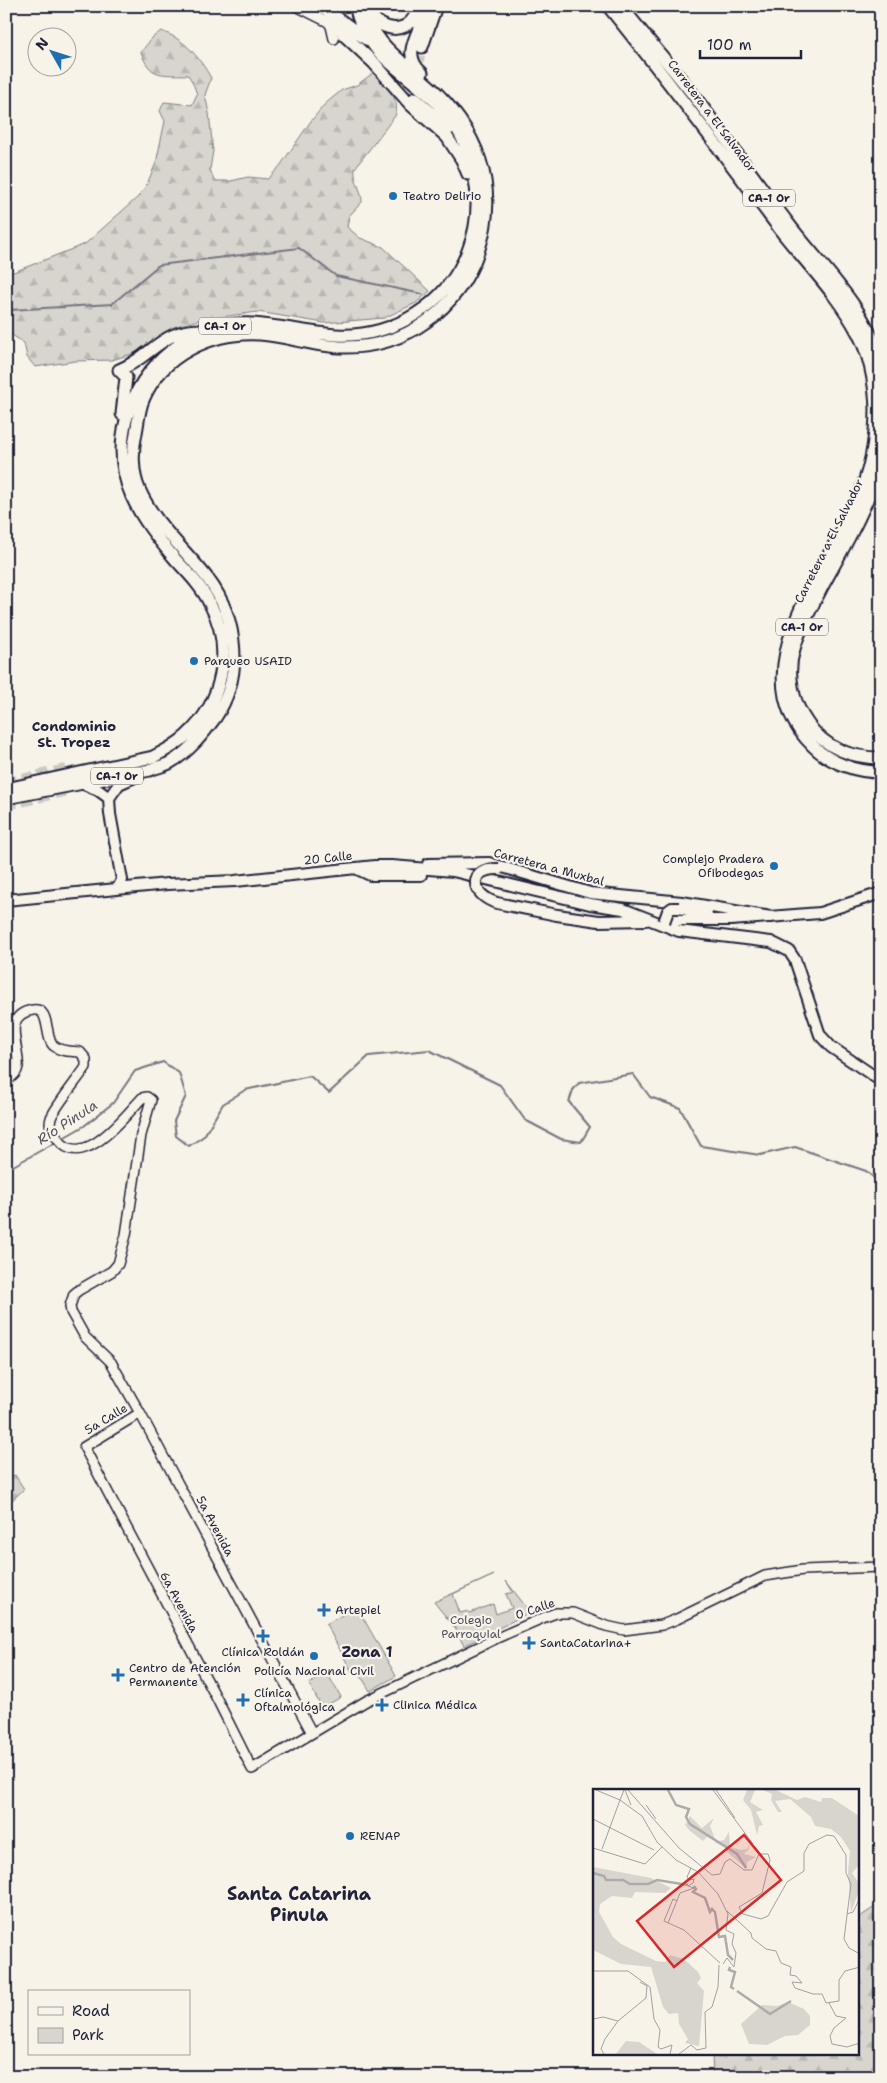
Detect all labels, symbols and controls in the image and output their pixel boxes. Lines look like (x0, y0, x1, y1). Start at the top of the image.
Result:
north arrow (28, 28, 78, 78)
scale bar (700, 28, 801, 60)
text: N (31, 34, 52, 54)
text: 100 m (707, 35, 752, 55)
street label: Carretera a El Salvador (664, 56, 760, 176)
place label: Teatro Delirio (403, 188, 481, 204)
marker: Teatro Delirio (387, 190, 399, 202)
road number: CA-1 Or (743, 190, 795, 207)
road number: CA-1 Or (199, 318, 251, 334)
street label: Carretera a El Salvador (791, 476, 867, 606)
road number: CA-1 Or (776, 618, 828, 636)
place label: Parqueo USAID (204, 653, 292, 669)
marker: Parqueo USAID (188, 655, 200, 667)
district label: Condominio St. Tropez (32, 717, 116, 751)
road number: CA-1 Or (91, 768, 143, 784)
street label: Carretera a Muxbal (492, 845, 606, 890)
street label: 20 Calle (303, 847, 353, 869)
place label: Complejo Pradera Ofibodegas (663, 851, 765, 881)
marker: Complejo Pradera Ofibodegas (768, 860, 780, 872)
water label: Río Pinula (33, 1096, 101, 1148)
street label: 5a Calle (82, 1400, 131, 1438)
street label: 5a Avenida (192, 1493, 238, 1559)
street label: 6a Avenida (156, 1569, 202, 1636)
street label: 0 Calle (513, 1595, 557, 1623)
place label: Artepiel (335, 1602, 381, 1618)
marker: Artepiel (317, 1603, 331, 1617)
park label: Colegio Parroquial (441, 1612, 501, 1642)
marker: Clínica Roldán (256, 1629, 270, 1643)
place label: SantaCatarina+ (540, 1635, 632, 1651)
marker: SantaCatarina+ (522, 1636, 536, 1650)
district label: Zona 1 (341, 1642, 393, 1662)
place label: Clínica Roldán (222, 1644, 304, 1660)
marker: Policía Nacional Civil (308, 1650, 320, 1662)
place label: Centro de Atención Permanente (129, 1660, 241, 1690)
place label: Policía Nacional Civil (254, 1663, 374, 1679)
marker: Centro de Atención Permanente (111, 1668, 125, 1682)
place label: Clínica Oftalmológica (254, 1685, 335, 1715)
marker: Clínica Oftalmológica (236, 1693, 250, 1707)
place label: Clinica Médica (393, 1697, 478, 1713)
marker: Clinica Médica (375, 1698, 389, 1712)
inset map (593, 1789, 860, 2056)
place label: RENAP (360, 1828, 400, 1844)
marker: RENAP (344, 1830, 356, 1842)
district label: Santa Catarina Pinula (227, 1882, 372, 1927)
legend (28, 1990, 190, 2056)
text: Road (72, 2001, 110, 2021)
text: Park (72, 2025, 104, 2045)

